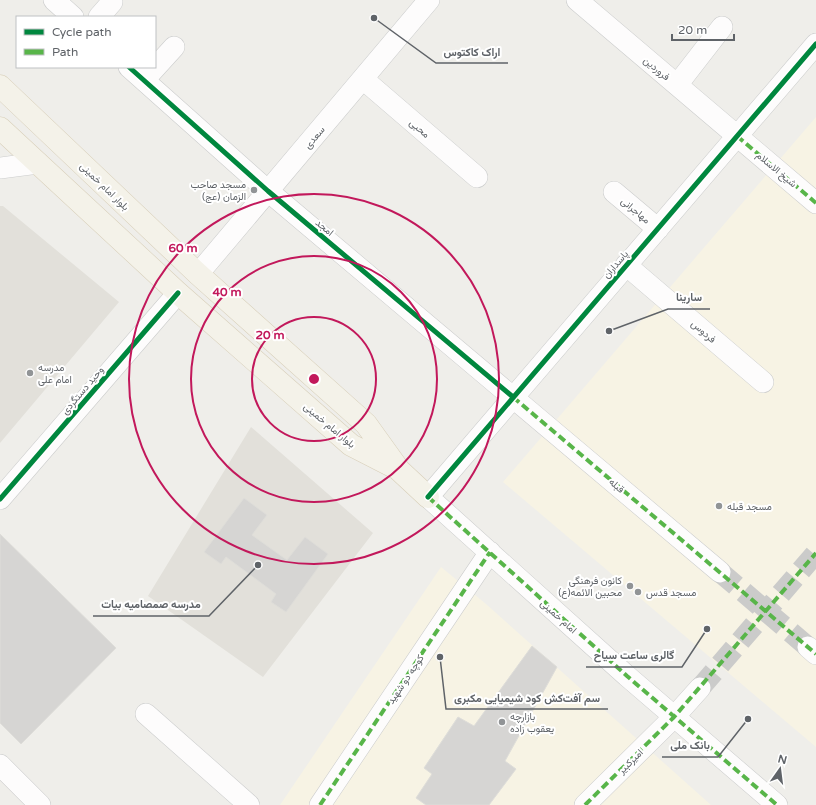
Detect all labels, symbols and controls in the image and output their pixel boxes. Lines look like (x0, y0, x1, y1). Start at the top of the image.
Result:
legend (16, 16, 156, 68)
scale bar (672, 16, 734, 42)
text: 20 m (678, 23, 707, 37)
text: Cycle path (52, 25, 111, 39)
callout: اراک کاکتوس (436, 40, 508, 63)
text: Path (52, 45, 78, 59)
text: اراک کاکتوس (444, 46, 501, 59)
street label: فروردین (641, 54, 672, 84)
street label: محبی (407, 117, 432, 141)
street label: سعدی (302, 124, 328, 151)
street label: شیخ الاسلام (754, 149, 799, 190)
street label: بلوار امام خمینی (77, 160, 131, 213)
place label: مسجد صاحب الزمان (عج) (191, 179, 246, 203)
marker: مسجد صاحب الزمان (عج) (249, 185, 259, 195)
street label: مهاجرانی (618, 195, 652, 226)
street label: امجد (313, 217, 336, 239)
text: 60 m (168, 241, 198, 255)
street label: پاسداران (600, 248, 632, 282)
text: 40 m (212, 285, 242, 299)
callout: سارینا (668, 286, 710, 309)
text: سارینا (676, 291, 702, 304)
street label: فردوس (689, 318, 718, 346)
text: 20 m (255, 328, 285, 342)
place label: مدرسه امام علی (38, 362, 72, 386)
street label: وحید دستگردی (59, 364, 106, 417)
marker: مدرسه امام علی (25, 368, 35, 378)
centre of rings (307, 372, 321, 386)
street label: بلوار امام خمینی (301, 401, 358, 451)
street label: قبله (606, 476, 627, 496)
marker: مسجد قبله (714, 501, 724, 511)
place label: مسجد قبله (727, 501, 772, 513)
place label: کانون فرهنگی محبین الائمه(ع) (558, 575, 623, 599)
marker: کانون فرهنگی محبین الائمه(ع) (625, 581, 635, 591)
marker: مسجد قدس (633, 587, 643, 597)
place label: مسجد قدس (646, 587, 696, 599)
callout: مدرسه صمصامیه بیات (93, 593, 209, 616)
street label: امام خمینی (538, 597, 579, 636)
text: مدرسه صمصامیه بیات (101, 598, 201, 611)
callout: گالری ساعت سیاح (586, 644, 682, 667)
text: گالری ساعت سیاح (594, 649, 674, 663)
street label: کوچه دو شهید (385, 652, 428, 707)
callout: سم آفت‌کش کود شیمیایی مکبری (446, 686, 608, 709)
text: سم آفت‌کش کود شیمیایی مکبری (454, 692, 600, 706)
place label: بازارچه یعقوب زاده (510, 711, 554, 735)
marker: بازارچه یعقوب زاده (497, 717, 507, 727)
callout: بانک ملی (662, 734, 718, 757)
text: بانک ملی (670, 739, 710, 752)
street label: امیرکبیر (615, 747, 646, 777)
north arrow (760, 749, 800, 789)
text: N (776, 752, 788, 767)

